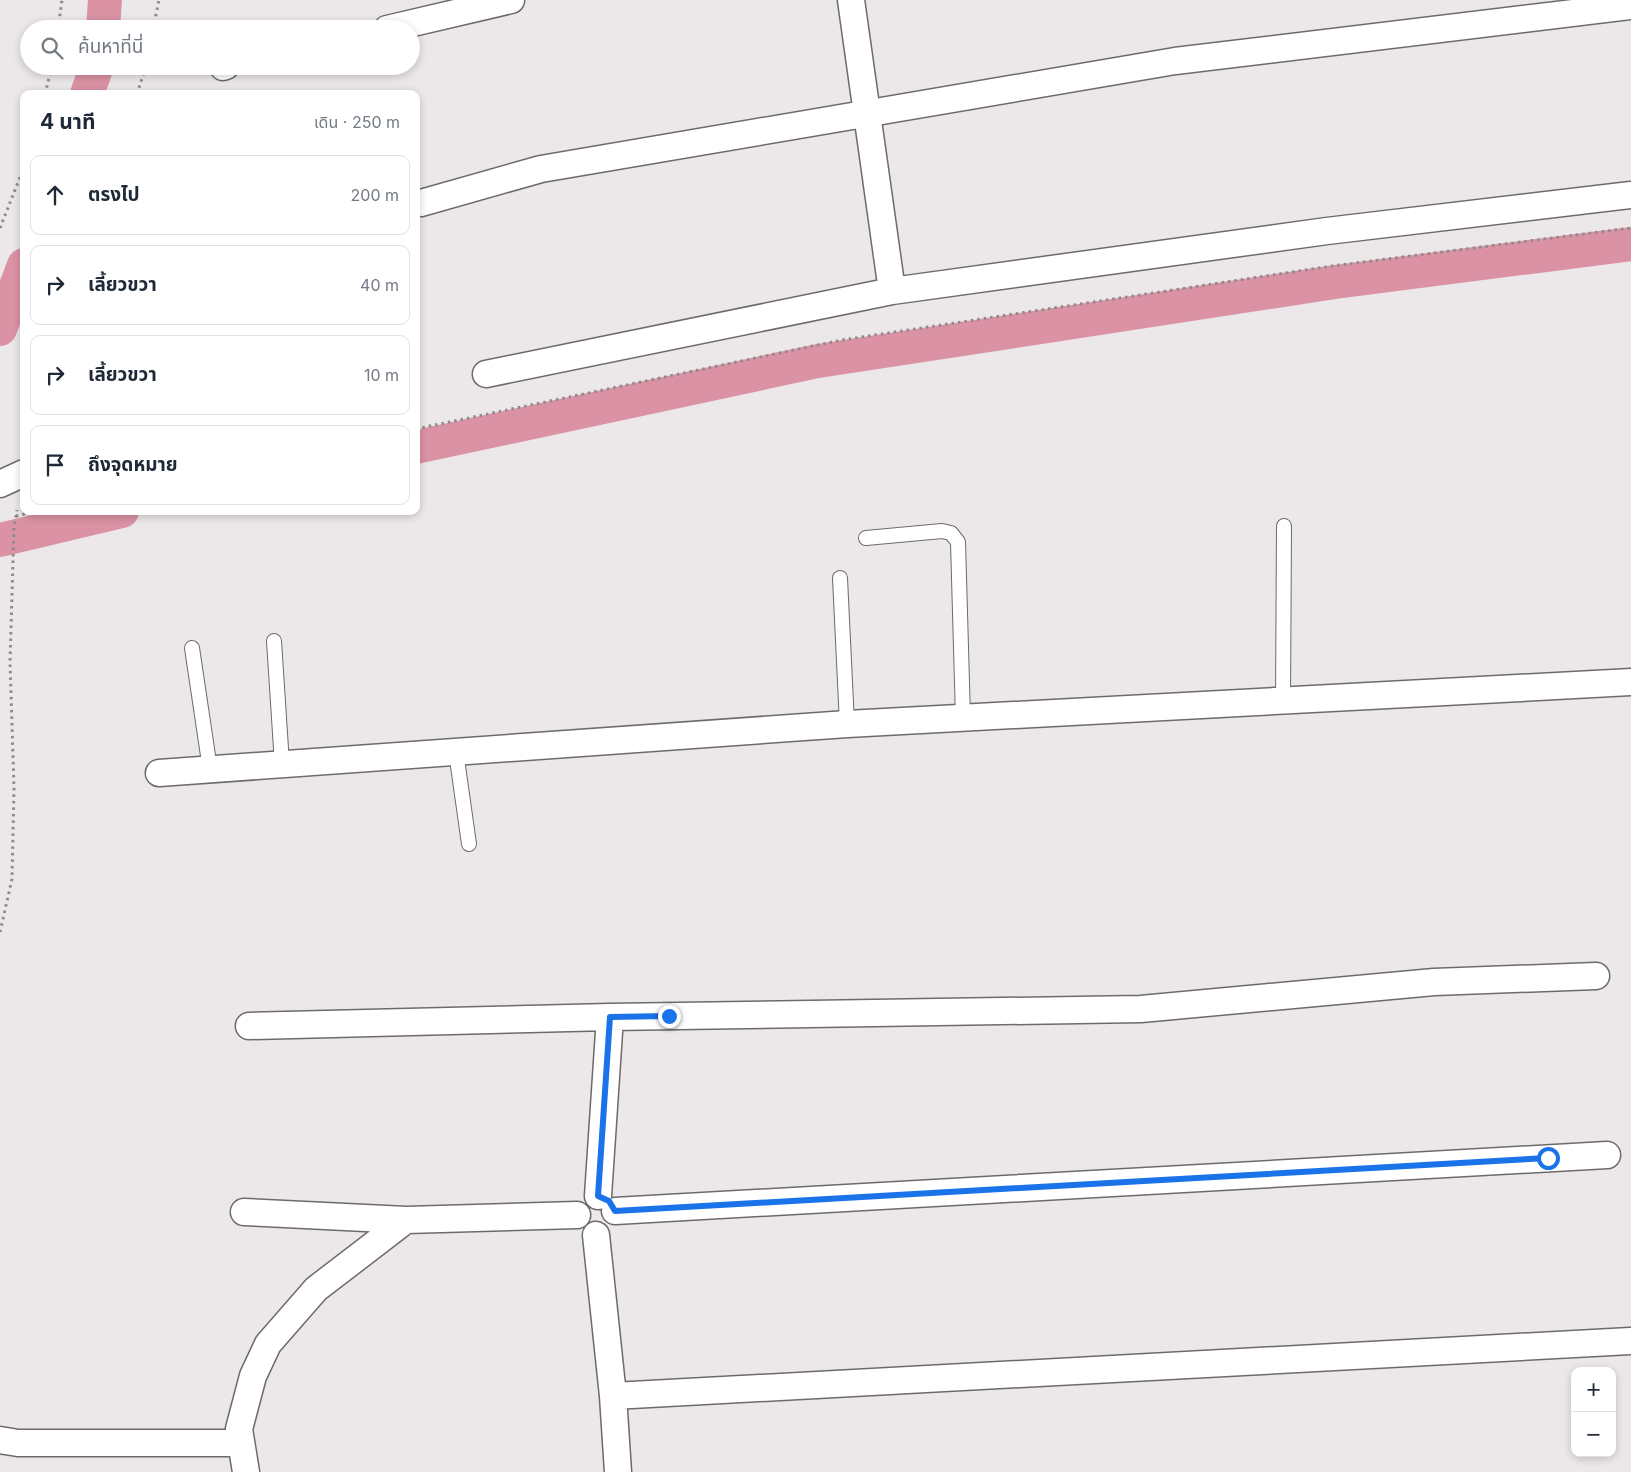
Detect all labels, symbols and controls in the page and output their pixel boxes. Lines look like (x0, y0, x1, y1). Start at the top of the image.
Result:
search box (20, 20, 420, 75)
icon: search (38, 34, 66, 62)
text: ค้นหาที่นี่ (78, 35, 143, 58)
text: 4 นาที (40, 109, 95, 134)
text: เดิน · 250 m (314, 112, 400, 132)
icon: ahead (41, 181, 69, 209)
text: ตรงไป (88, 183, 140, 206)
text: 200 m (351, 185, 399, 205)
icon: right (41, 271, 69, 299)
text: เลี้ยวขวา (88, 273, 157, 296)
text: 40 m (360, 275, 399, 295)
icon: right (41, 361, 69, 389)
text: เลี้ยวขวา (88, 363, 157, 386)
text: 10 m (364, 365, 399, 385)
icon: arrive (41, 451, 69, 479)
text: ถึงจุดหมาย (88, 453, 178, 476)
route end (658, 1005, 681, 1028)
route start (1537, 1147, 1560, 1170)
map controls (1571, 1367, 1616, 1457)
button: + (1571, 1367, 1616, 1412)
button: − (1571, 1412, 1616, 1457)

